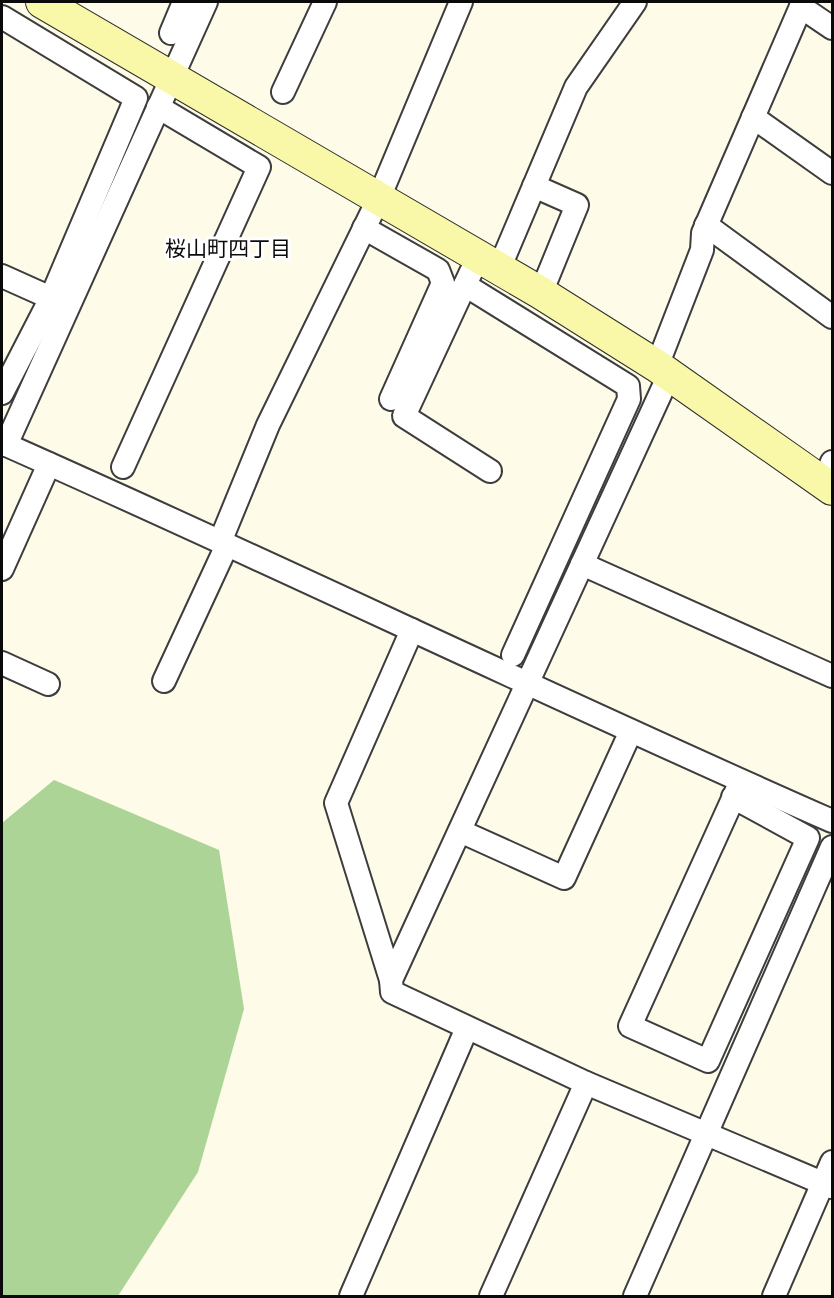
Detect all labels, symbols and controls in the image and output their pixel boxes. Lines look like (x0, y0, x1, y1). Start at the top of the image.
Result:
district label: 桜山町四丁目 (165, 236, 291, 262)

